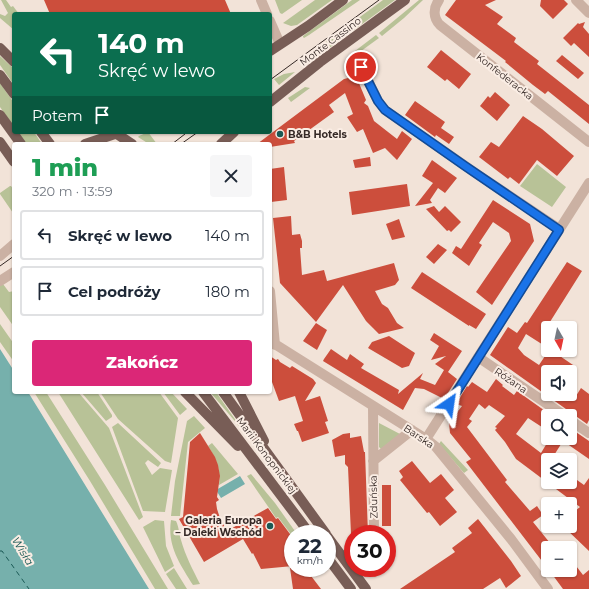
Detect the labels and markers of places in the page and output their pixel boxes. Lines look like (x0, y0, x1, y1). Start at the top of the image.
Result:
pin (344, 50, 378, 84)
place label: B&B Hotels (288, 128, 348, 141)
marker: B&B Hotels (275, 129, 285, 139)
place label: Galeria Europa – Daleki Wschód (175, 514, 262, 539)
marker: Galeria Europa – Daleki Wschód (265, 521, 275, 531)

